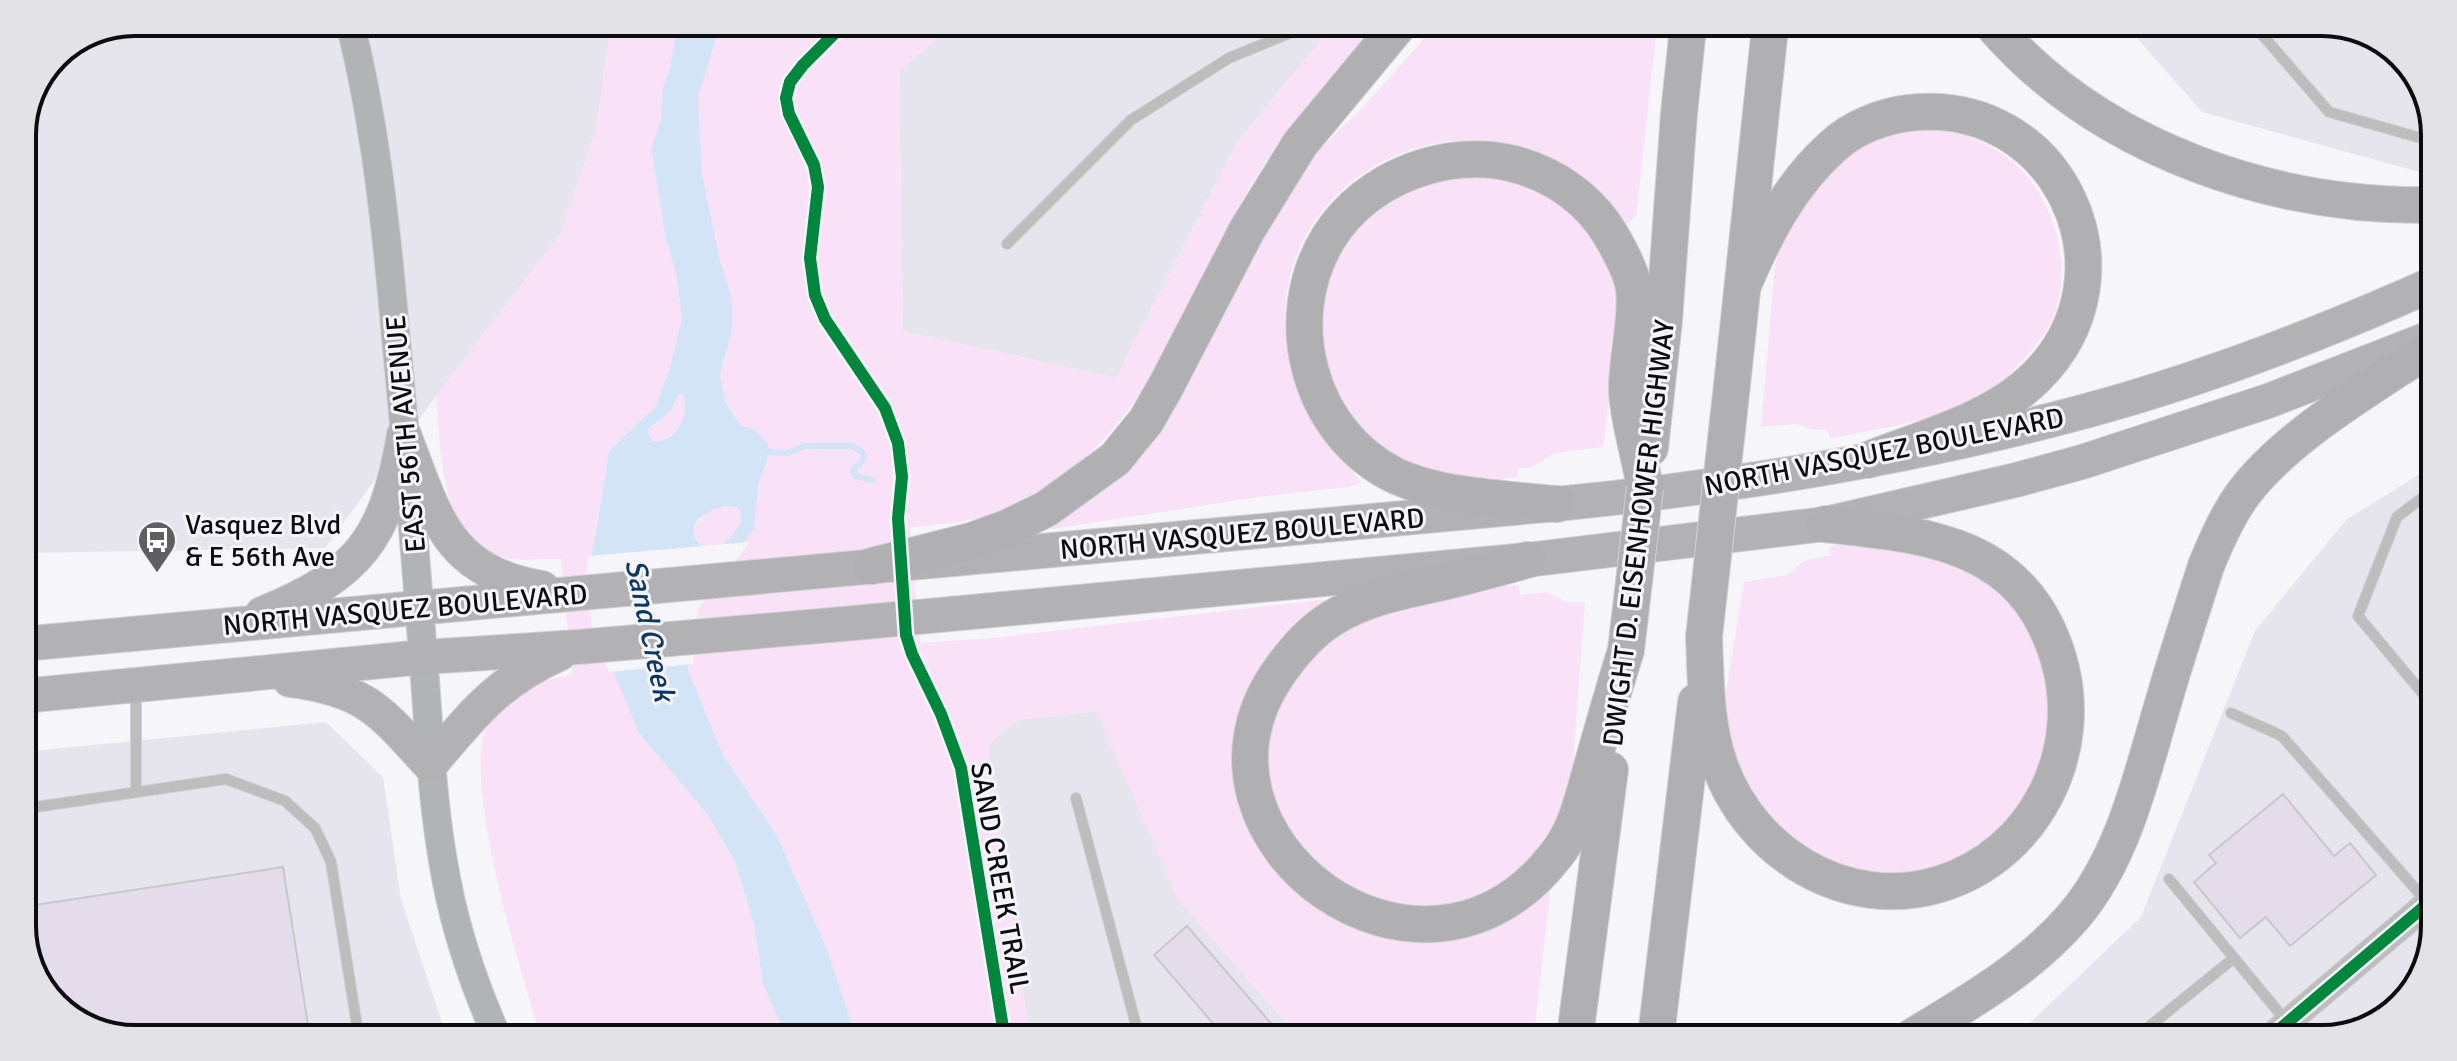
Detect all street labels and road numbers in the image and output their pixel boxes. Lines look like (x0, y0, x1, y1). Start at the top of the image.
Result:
street label: EAST 56TH AVENUE (379, 314, 433, 554)
street label: DWIGHT D. EISENHOWER HIGHWAY (1596, 318, 1682, 748)
street label: NORTH VASQUEZ BOULEVARD (1702, 400, 2067, 504)
street label: NORTH VASQUEZ BOULEVARD (1059, 501, 1426, 567)
street label: NORTH VASQUEZ BOULEVARD (222, 577, 589, 643)
street label: SAND CREEK TRAIL (963, 760, 1037, 997)

